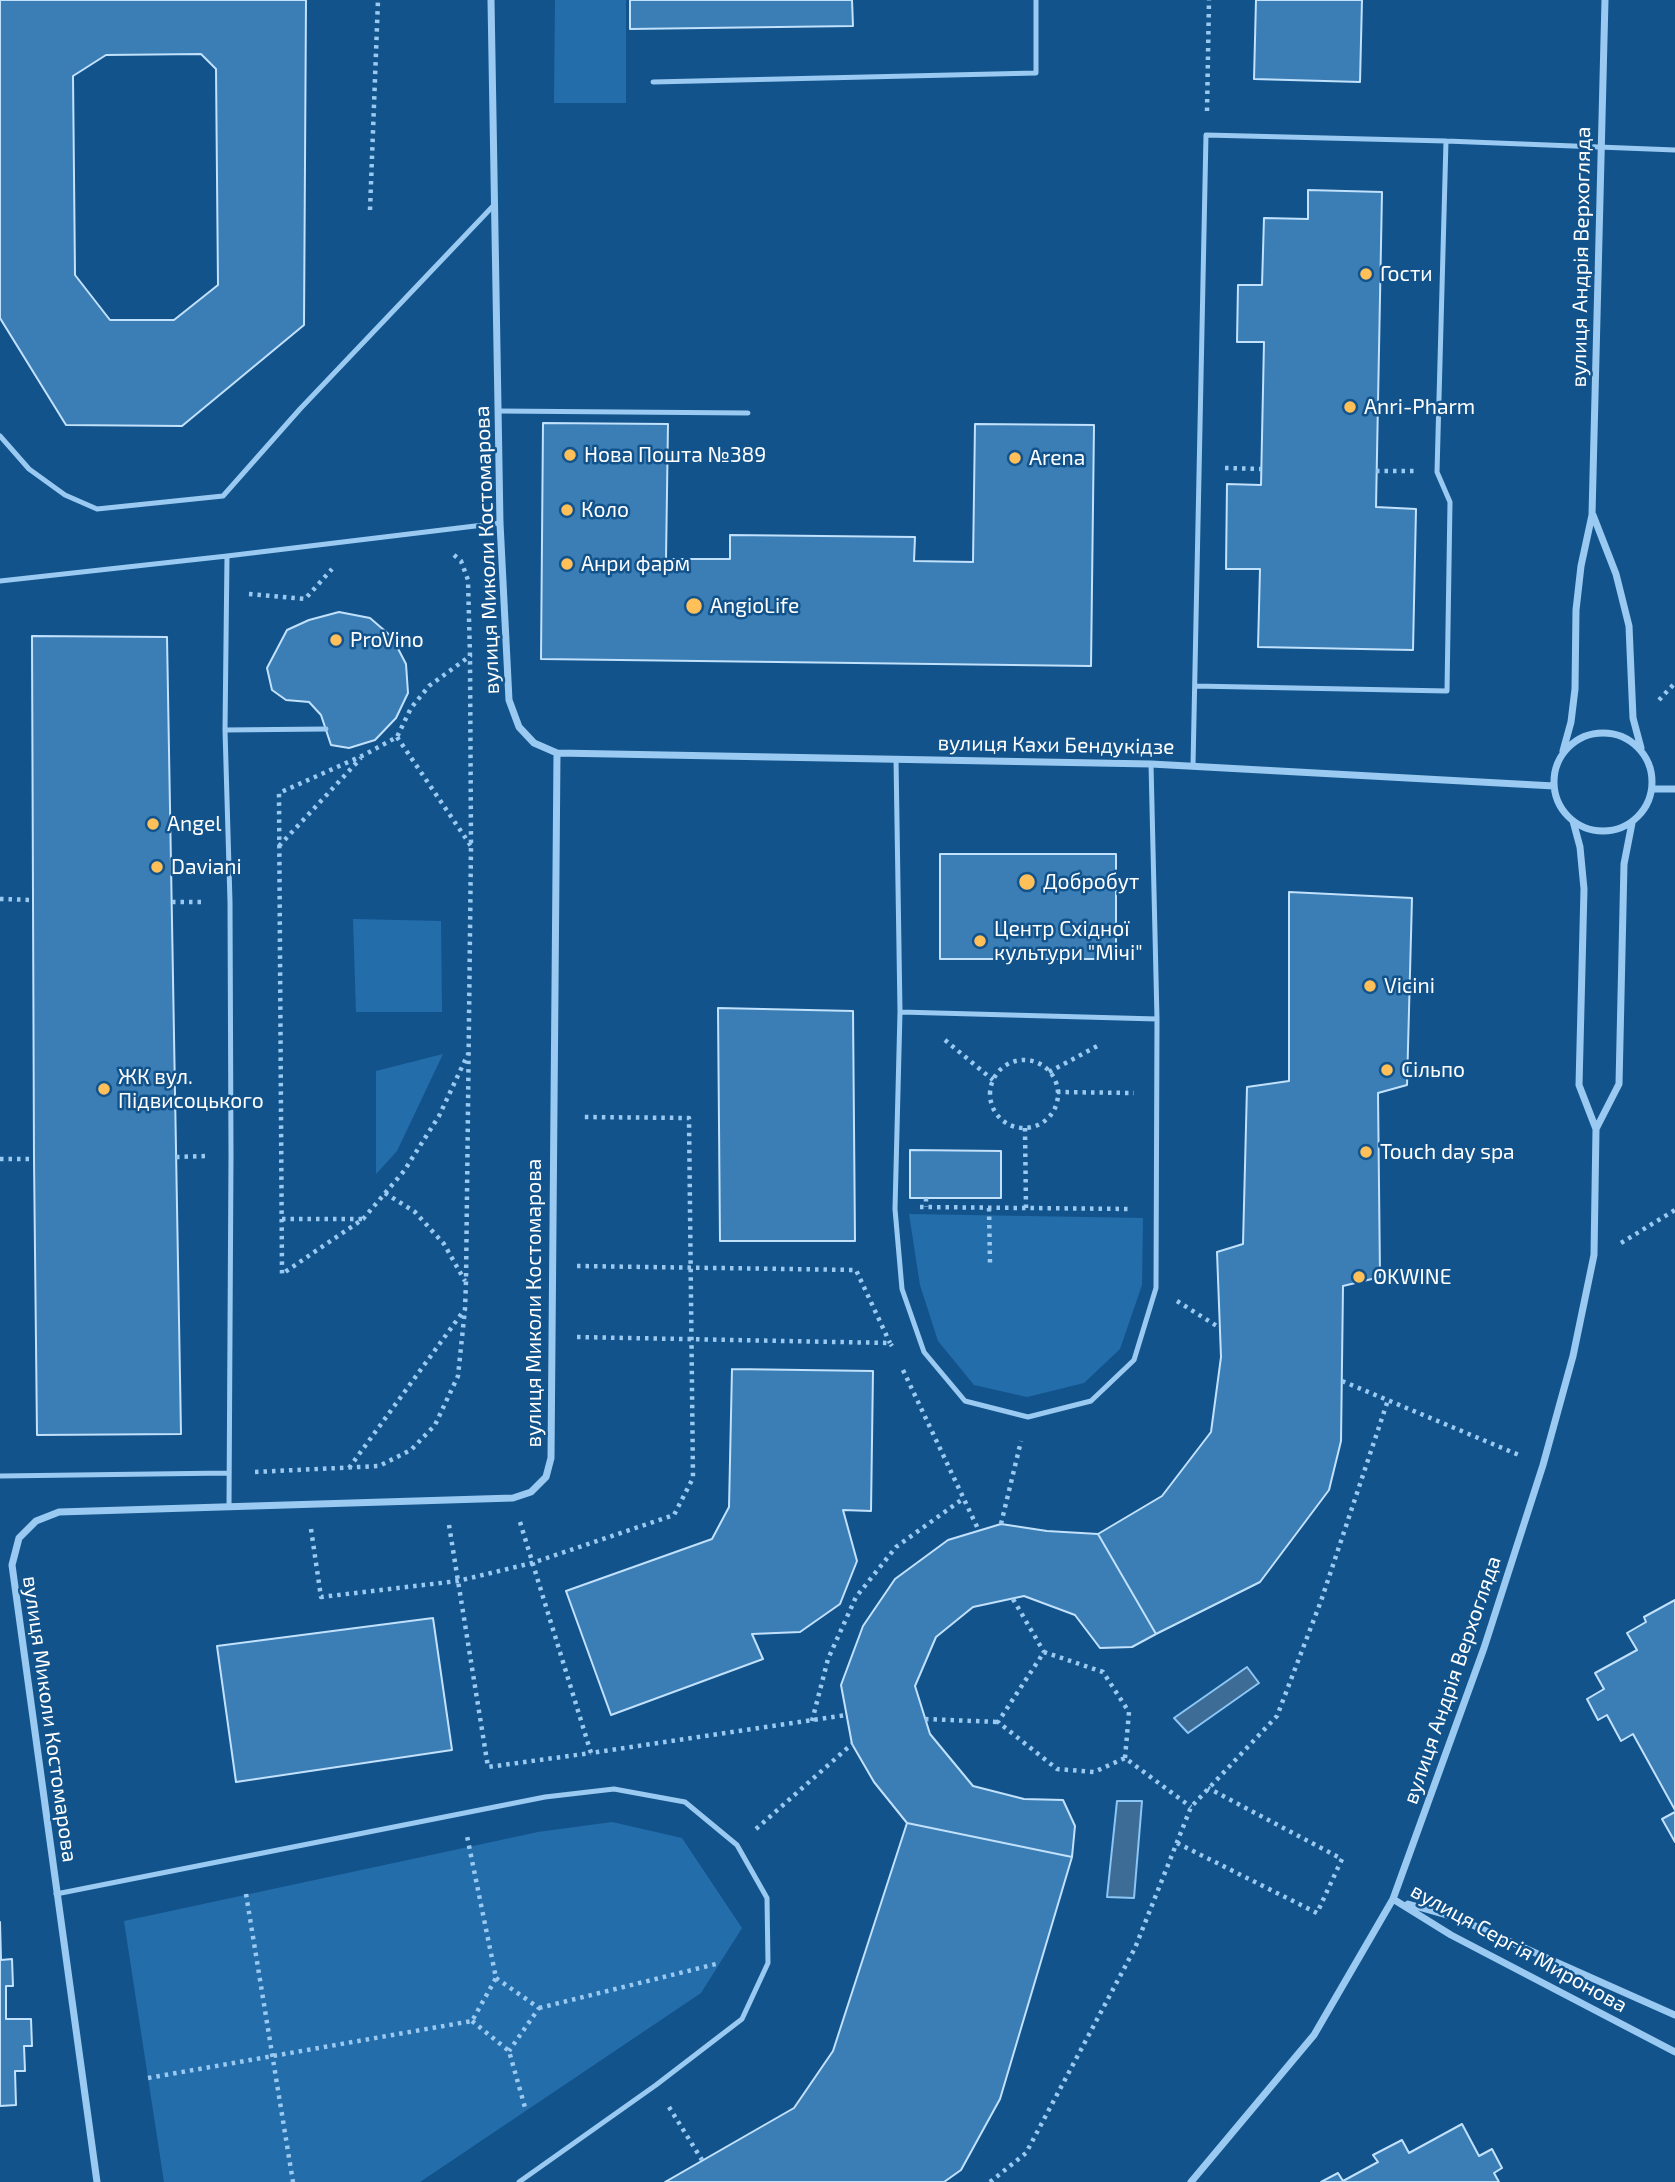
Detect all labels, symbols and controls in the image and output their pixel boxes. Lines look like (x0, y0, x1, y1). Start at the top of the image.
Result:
street label: вулиця Андрія Верхогляда (1566, 126, 1596, 388)
place label: Гости (1380, 261, 1433, 287)
marker: Гости (1358, 266, 1374, 282)
place label: Anri-Pharm (1364, 394, 1475, 420)
marker: Anri-Pharm (1342, 399, 1358, 415)
street label: вулиця Миколи Костомарова (469, 405, 505, 695)
place label: Нова Пошта №389 (584, 442, 766, 468)
place label: Arena (1029, 445, 1085, 471)
marker: Нова Пошта №389 (562, 447, 578, 463)
marker: Arena (1007, 450, 1023, 466)
place label: Коло (581, 497, 629, 523)
marker: Коло (559, 502, 575, 518)
place label: Анри фарм (581, 551, 690, 577)
marker: Анри фарм (559, 556, 575, 572)
place label: AngioLife (710, 593, 799, 619)
marker: AngioLife (684, 596, 704, 616)
place label: ProVino (350, 627, 424, 653)
marker: ProVino (328, 632, 344, 648)
street label: вулиця Кахи Бендукідзе (937, 730, 1175, 760)
place label: Angel (167, 811, 221, 837)
marker: Angel (145, 816, 161, 832)
place label: Daviani (171, 854, 242, 880)
marker: Daviani (149, 859, 165, 875)
place label: Добробут (1043, 869, 1139, 895)
marker: Добробут (1017, 872, 1037, 892)
place label: Центр Східної культури "Мічі" (994, 916, 1143, 966)
marker: Центр Східної культури "Мічі" (972, 933, 988, 949)
place label: Vicini (1384, 973, 1435, 999)
marker: Vicini (1362, 978, 1378, 994)
place label: Сільпо (1401, 1057, 1465, 1083)
marker: Сільпо (1379, 1062, 1395, 1078)
place label: ЖК вул. Підвисоцького (118, 1064, 264, 1114)
marker: ЖК вул. Підвисоцького (96, 1081, 112, 1097)
place label: Touch day spa (1380, 1139, 1515, 1165)
marker: Touch day spa (1358, 1144, 1374, 1160)
street label: вулиця Миколи Костомарова (521, 1159, 547, 1447)
place label: OKWINE (1373, 1264, 1451, 1290)
marker: OKWINE (1351, 1269, 1367, 1285)
street label: вулиця Андрія Верхогляда (1398, 1553, 1506, 1807)
street label: вулиця Миколи Костомарова (17, 1574, 83, 1864)
street label: вулиця Сергія Миронова (1406, 1878, 1632, 2018)

